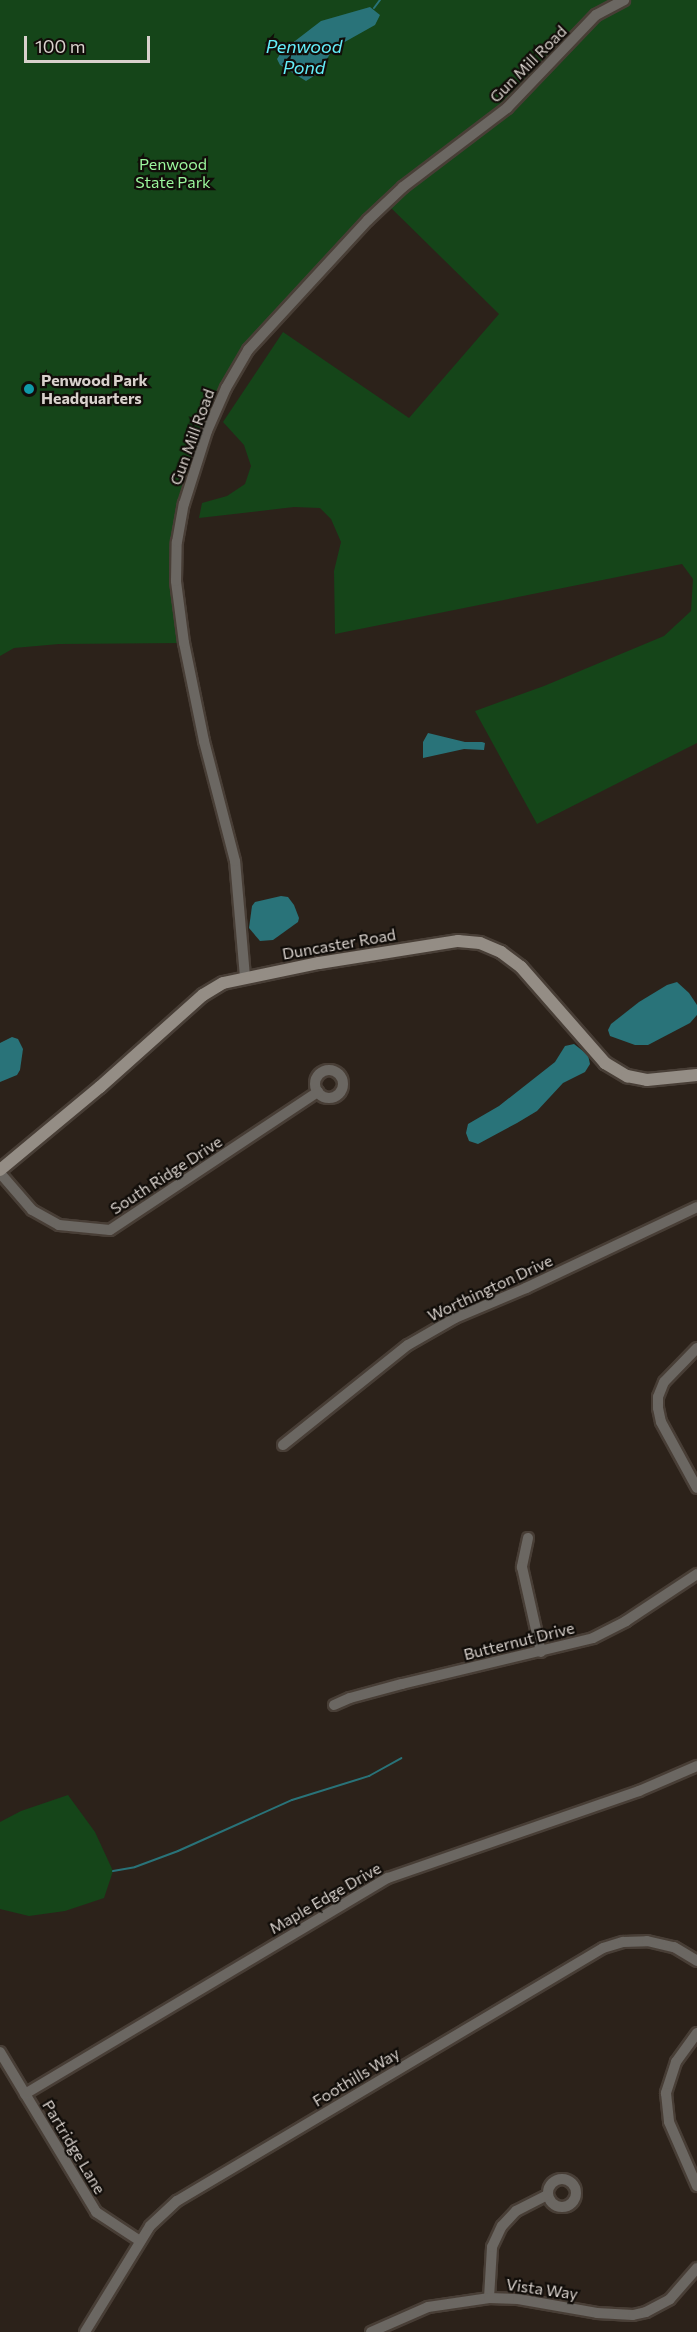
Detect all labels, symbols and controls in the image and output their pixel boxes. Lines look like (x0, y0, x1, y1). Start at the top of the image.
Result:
street label: Gun Mill Road (486, 22, 570, 106)
scale bar (27, 24, 153, 62)
text: 100 m (35, 35, 85, 57)
water label: Penwood Pond (266, 36, 342, 78)
park label: Penwood State Park (135, 154, 211, 192)
place label: Penwood Park Headquarters (41, 370, 148, 408)
marker: Penwood Park Headquarters (22, 382, 36, 396)
street label: Gun Mill Road (166, 386, 218, 488)
street label: Duncaster Road (281, 925, 397, 963)
street label: South Ridge Drive (107, 1132, 225, 1218)
street label: Worthington Drive (424, 1251, 556, 1325)
street label: Butternut Drive (462, 1618, 576, 1664)
street label: Maple Edge Drive (266, 1858, 384, 1938)
street label: Foothills Way (309, 2044, 403, 2110)
street label: Partridge Lane (38, 2097, 110, 2197)
street label: Vista Way (505, 2274, 579, 2304)

